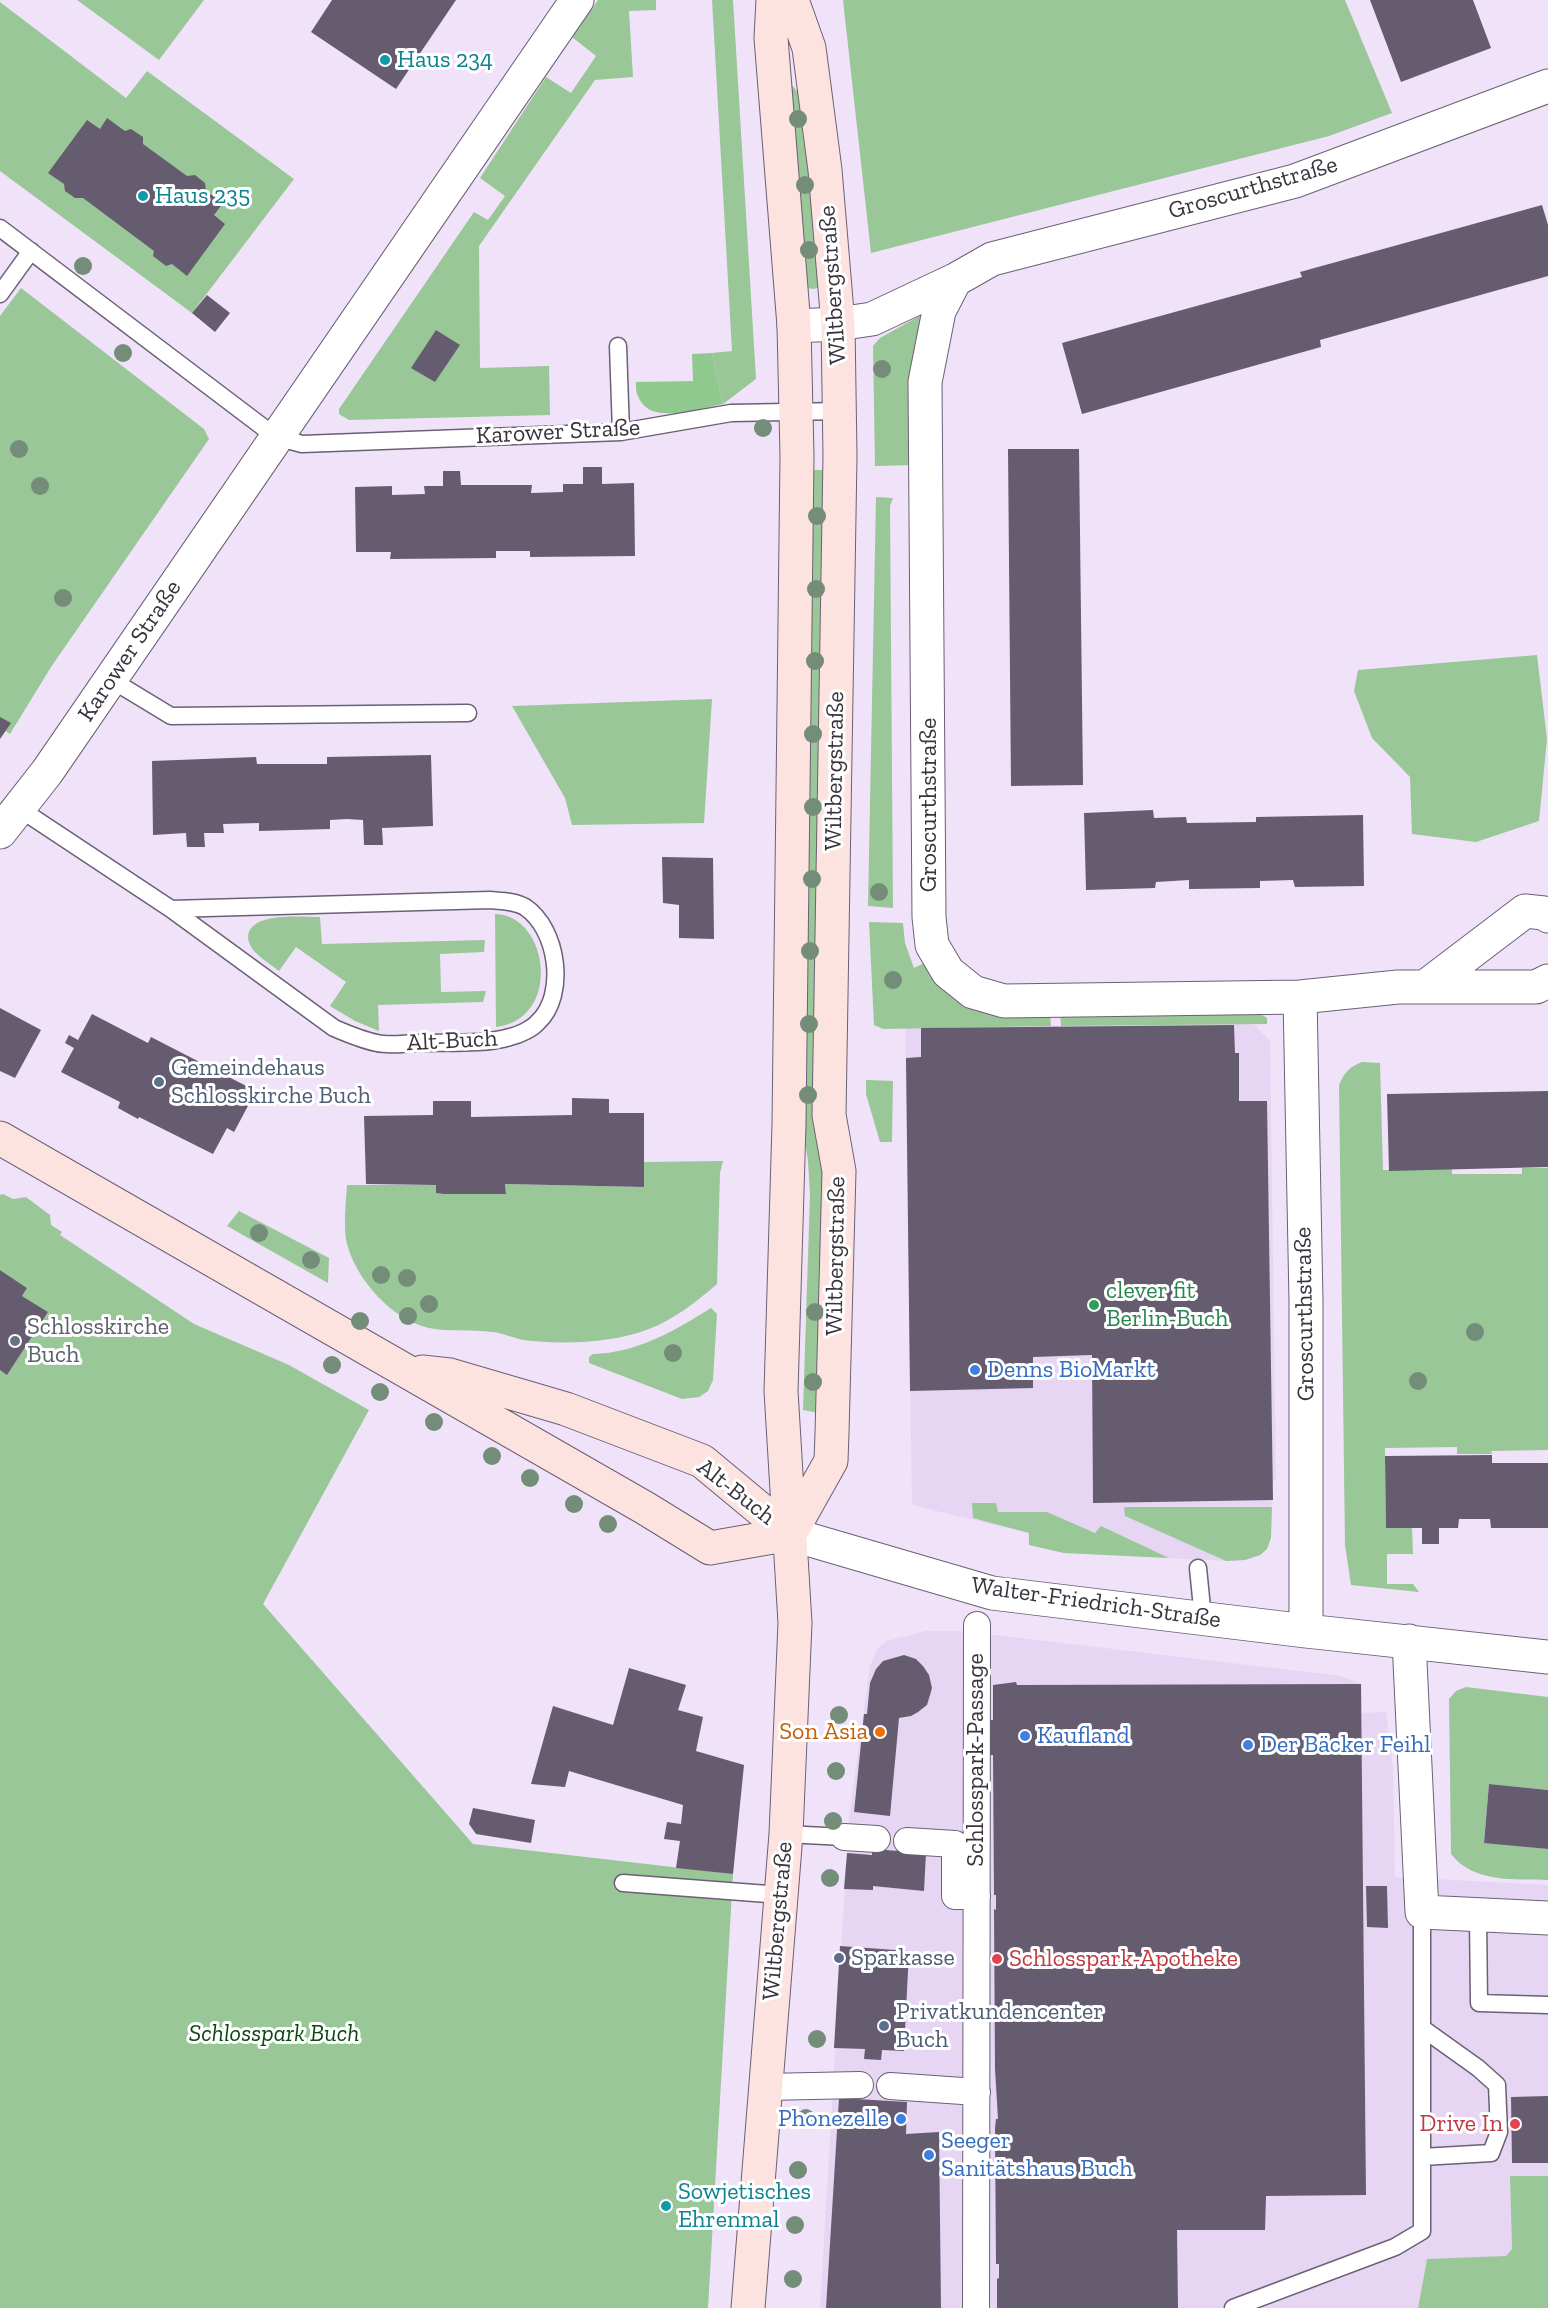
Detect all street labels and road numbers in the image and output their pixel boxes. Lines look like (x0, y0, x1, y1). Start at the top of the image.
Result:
street label: Groscurthstraße (1165, 150, 1341, 226)
street label: Wiltbergstraße (813, 205, 853, 365)
street label: Karower Straße (475, 413, 641, 451)
street label: Karower Straße (72, 575, 188, 727)
street label: Wiltbergstraße (819, 691, 851, 851)
street label: Groscurthstraße (915, 718, 943, 892)
street label: Alt-Buch (406, 1024, 498, 1058)
street label: Wiltbergstraße (820, 1176, 852, 1336)
street label: Groscurthstraße (1289, 1227, 1321, 1401)
street label: Alt-Buch (691, 1453, 781, 1531)
street label: Walter-Friedrich-Straße (969, 1571, 1223, 1635)
street label: Schlosspark-Passage (962, 1653, 990, 1867)
street label: Wiltbergstraße (757, 1840, 799, 2002)

